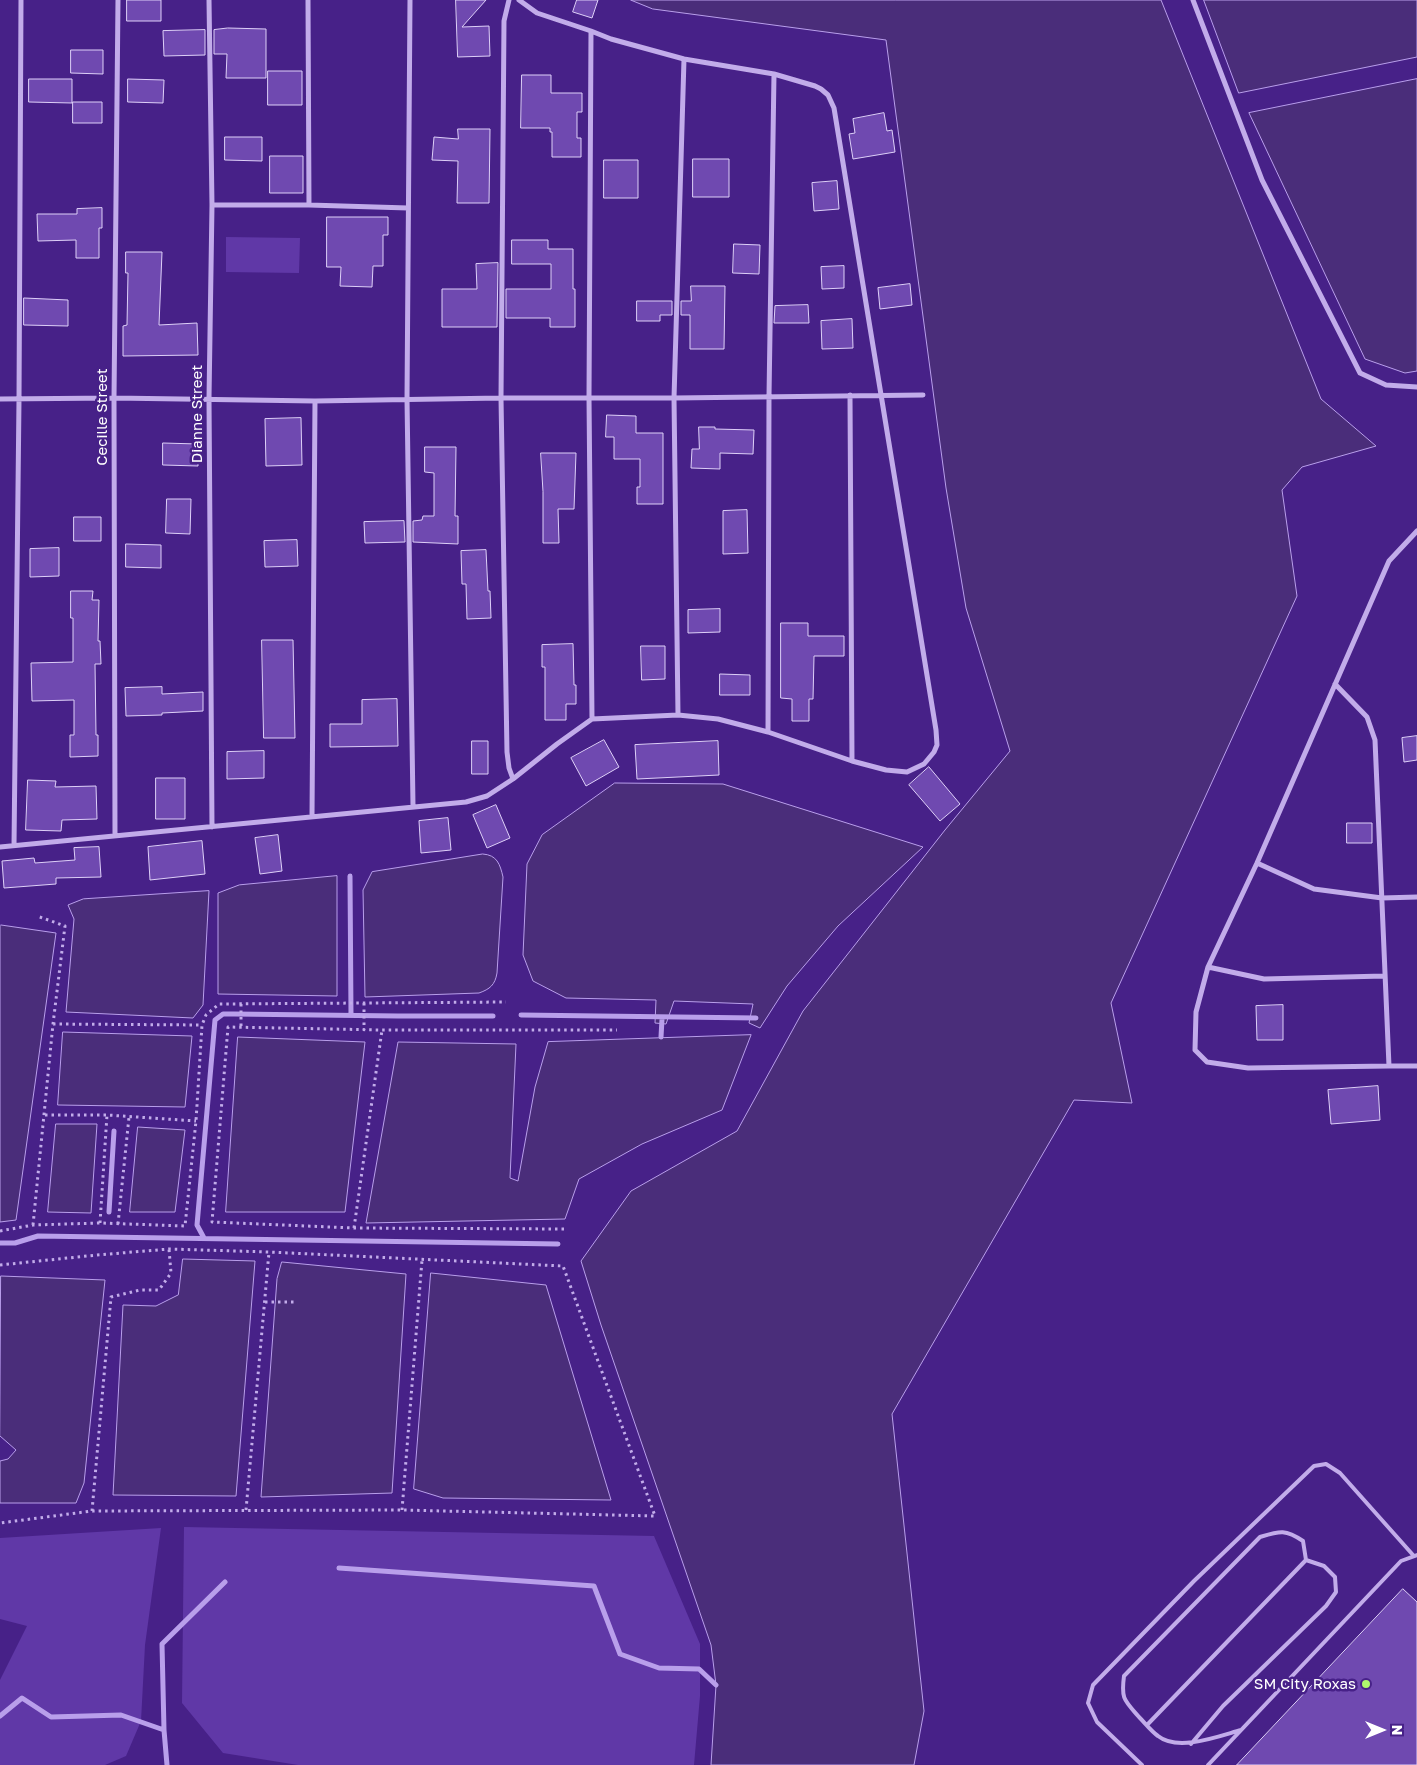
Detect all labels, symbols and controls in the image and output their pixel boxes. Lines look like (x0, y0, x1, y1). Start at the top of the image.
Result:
street label: Dianne Street (188, 365, 206, 463)
street label: Cecille Street (93, 368, 111, 466)
place label: SM City Roxas (1254, 1675, 1356, 1693)
marker: SM City Roxas (1360, 1678, 1372, 1690)
north arrow (1357, 1705, 1407, 1755)
text: N (1389, 1725, 1406, 1735)

